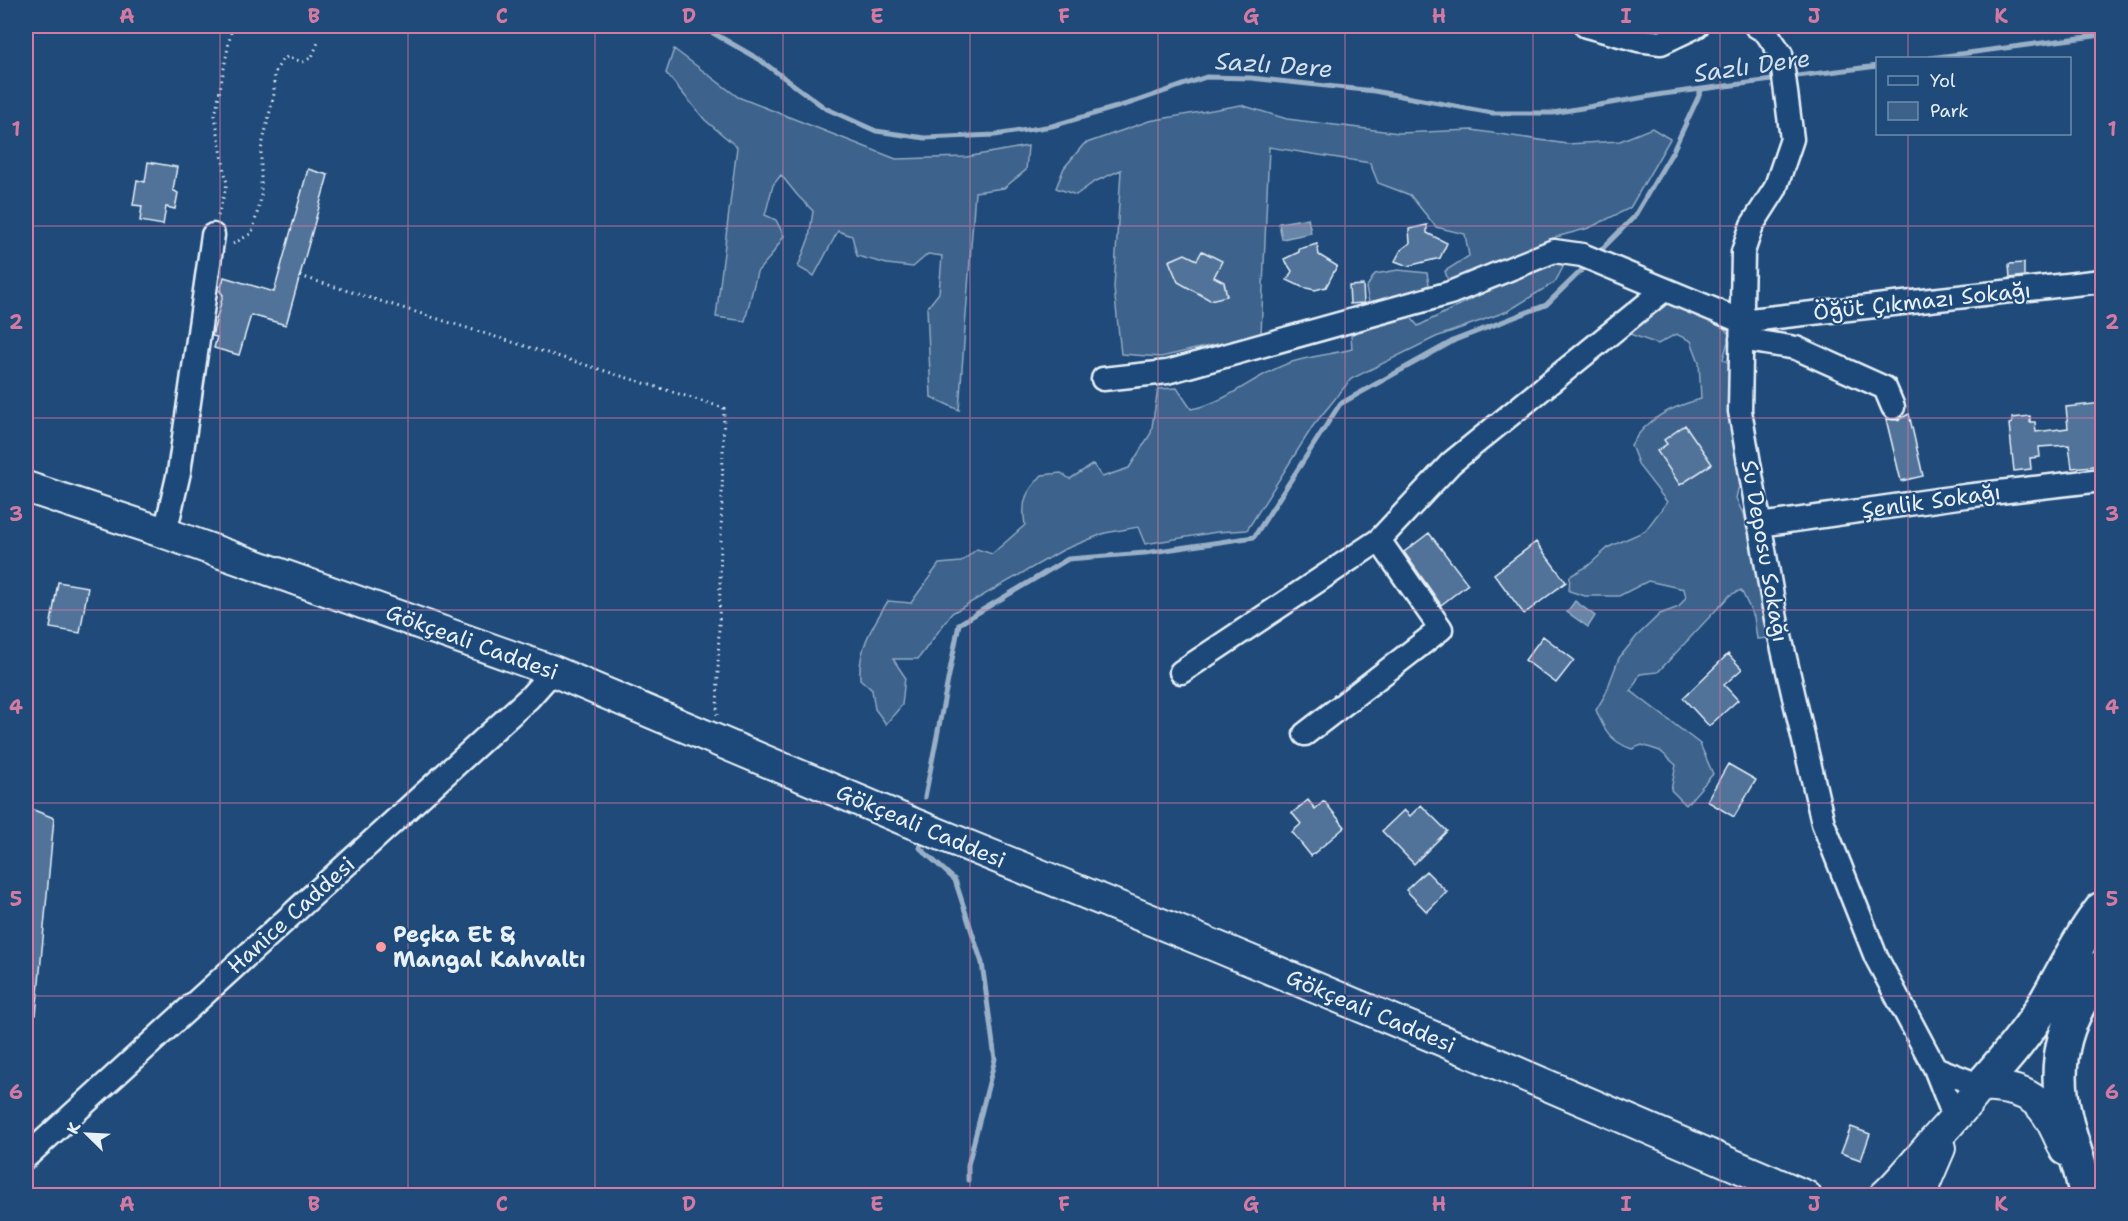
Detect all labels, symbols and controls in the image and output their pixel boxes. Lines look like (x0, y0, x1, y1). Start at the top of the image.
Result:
text: A (119, 3, 135, 29)
text: B (308, 3, 320, 29)
text: C (496, 3, 508, 29)
text: D (682, 3, 696, 29)
text: E (870, 3, 884, 29)
text: F (1058, 3, 1070, 29)
text: G (1243, 3, 1259, 29)
text: H (1432, 3, 1446, 29)
text: I (1620, 3, 1632, 29)
text: J (1808, 3, 1821, 29)
text: K (1994, 3, 2008, 29)
water label: Sazlı Dere (1692, 42, 1812, 90)
water label: Sazlı Dere (1214, 45, 1334, 85)
legend (1876, 57, 2071, 135)
text: Yol (1930, 69, 1956, 93)
text: Park (1930, 99, 1969, 123)
text: 1 (11, 116, 21, 142)
text: 1 (2107, 116, 2117, 142)
street label: Öğüt Çıkmazı Sokağı (1812, 275, 2032, 327)
text: 2 (9, 309, 23, 335)
text: 2 (2105, 309, 2119, 335)
street label: Su Deposu Sokağı (1735, 458, 1795, 644)
street label: Şenlik Sokağı (1860, 477, 2002, 525)
text: 3 (9, 501, 23, 527)
text: 3 (2105, 501, 2119, 527)
street label: Gökçeali Caddesi (382, 597, 562, 687)
text: 4 (9, 694, 23, 720)
text: 4 (2105, 694, 2119, 720)
street label: Gökçeali Caddesi (832, 777, 1010, 875)
street label: Hanice Caddesi (221, 850, 361, 980)
text: 5 (10, 886, 22, 912)
text: 5 (2106, 886, 2118, 912)
place label: Peçka Et & Mangal Kahvaltı (393, 920, 586, 974)
marker: Peçka Et & Mangal Kahvaltı (374, 940, 388, 954)
street label: Gökçeali Caddesi (1282, 962, 1460, 1060)
text: 6 (9, 1079, 23, 1105)
text: 6 (2105, 1079, 2119, 1105)
north arrow (57, 1104, 117, 1164)
text: K (62, 1119, 86, 1137)
text: A (119, 1191, 135, 1217)
text: B (308, 1191, 320, 1217)
text: C (496, 1191, 508, 1217)
text: D (682, 1191, 696, 1217)
text: E (870, 1191, 884, 1217)
text: F (1058, 1191, 1070, 1217)
text: G (1243, 1191, 1259, 1217)
text: H (1432, 1191, 1446, 1217)
text: I (1620, 1191, 1632, 1217)
text: J (1808, 1191, 1821, 1217)
text: K (1994, 1191, 2008, 1217)

